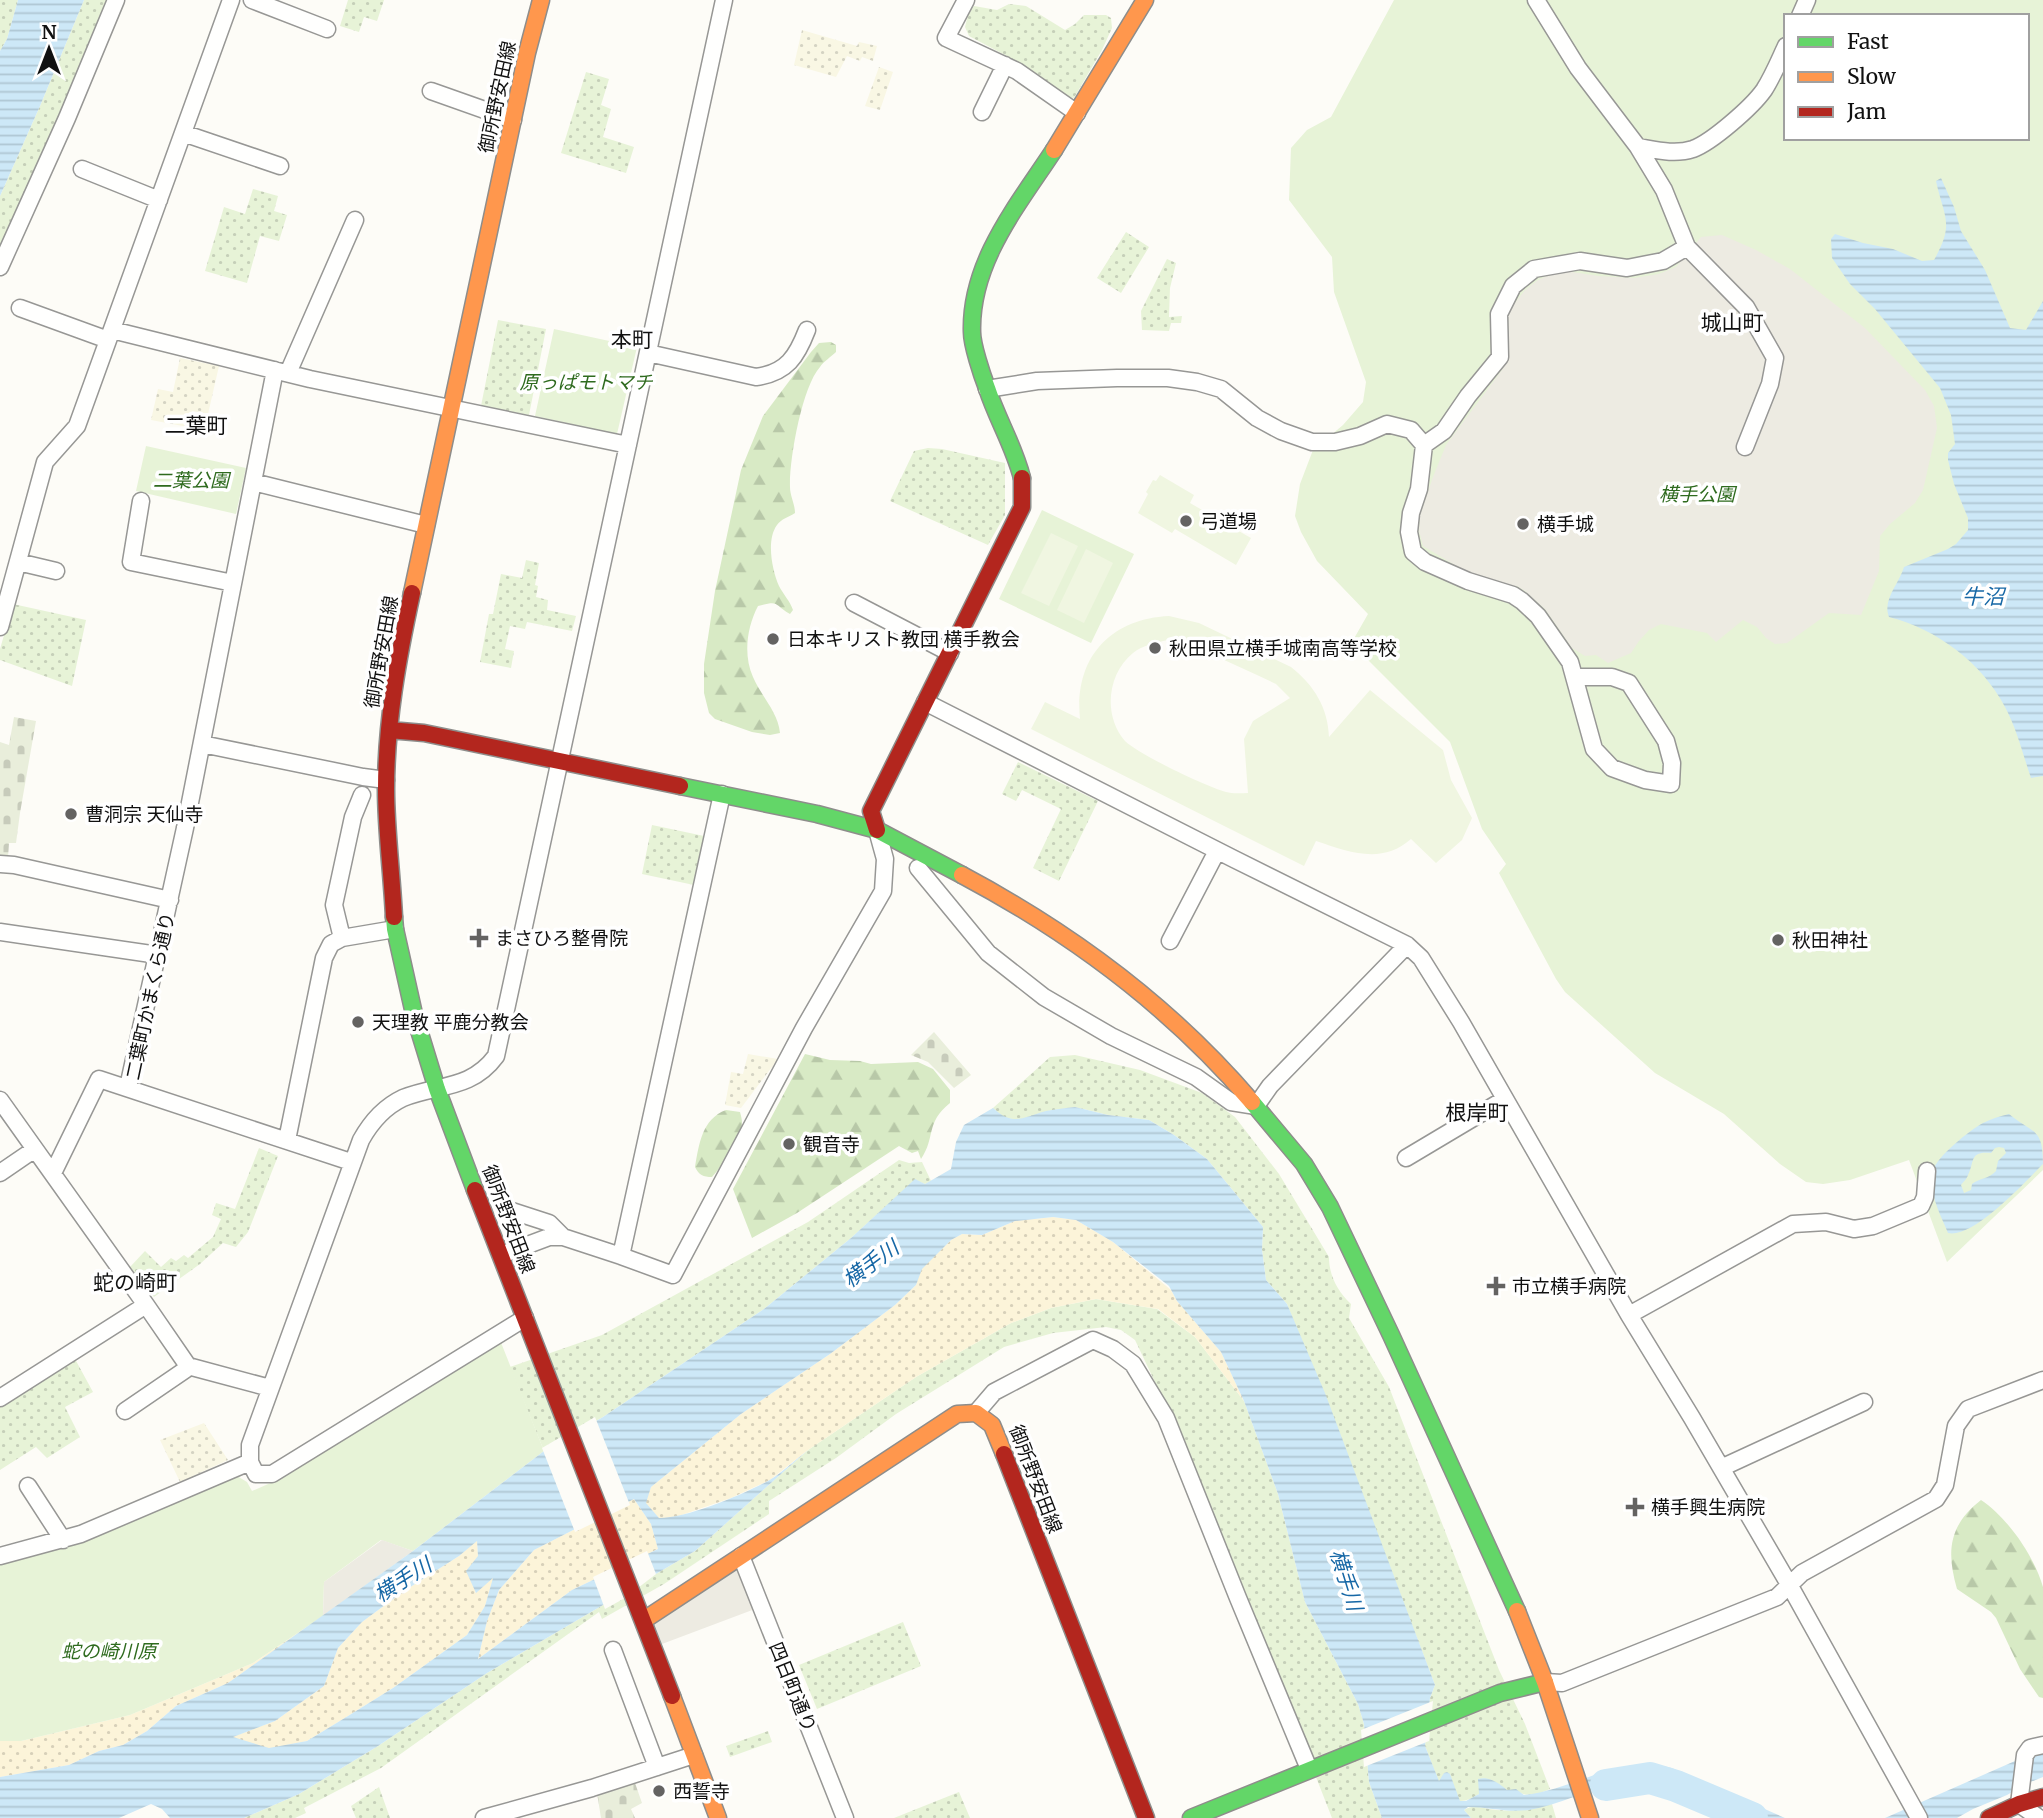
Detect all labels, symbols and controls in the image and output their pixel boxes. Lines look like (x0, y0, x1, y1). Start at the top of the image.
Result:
north arrow (14, 14, 84, 84)
legend (1784, 14, 2029, 140)
text: N (41, 20, 57, 44)
text: Fast (1847, 28, 1889, 55)
street label: 御所野安田線 (473, 39, 521, 155)
text: Slow (1847, 63, 1896, 90)
text: Jam (1846, 98, 1886, 125)
district label: 城山町 (1701, 309, 1764, 336)
district label: 本町 (611, 326, 653, 353)
park label: 原っぱモトマチ (519, 370, 653, 394)
district label: 二葉町 (165, 412, 228, 439)
park label: 二葉公園 (153, 468, 232, 492)
park label: 横手公園 (1659, 482, 1738, 506)
place label: 弓道場 (1200, 509, 1257, 533)
place label: 横手城 (1537, 512, 1594, 536)
marker: 弓道場 (1178, 513, 1194, 529)
marker: 横手城 (1515, 516, 1531, 532)
water label: 牛沼 (1962, 583, 2007, 610)
street label: 御所野安田線 (359, 594, 403, 710)
place label: 日本キリスト教団 横手教会 (787, 627, 1020, 651)
marker: 日本キリスト教団 横手教会 (765, 631, 781, 647)
place label: 秋田県立横手城南高等学校 (1169, 636, 1397, 660)
marker: 秋田県立横手城南高等学校 (1147, 640, 1163, 656)
place label: 曹洞宗 天仙寺 (85, 802, 204, 826)
marker: 曹洞宗 天仙寺 (63, 806, 79, 822)
street label: 二葉町かまくら通り (120, 910, 180, 1082)
place label: まさひろ整骨院 (495, 926, 628, 950)
marker: まさひろ整骨院 (469, 928, 489, 948)
place label: 秋田神社 (1792, 928, 1868, 952)
marker: 秋田神社 (1770, 932, 1786, 948)
place label: 天理教 平鹿分教会 (372, 1010, 529, 1034)
marker: 天理教 平鹿分教会 (350, 1014, 366, 1030)
district label: 根岸町 (1446, 1099, 1509, 1126)
place label: 観音寺 (803, 1132, 860, 1156)
marker: 観音寺 (781, 1136, 797, 1152)
street label: 御所野安田線 (477, 1161, 541, 1277)
water label: 横手川 (837, 1233, 906, 1293)
district label: 蛇の崎町 (93, 1269, 177, 1296)
place label: 市立横手病院 (1512, 1274, 1626, 1298)
marker: 市立横手病院 (1486, 1276, 1506, 1296)
street label: 御所野安田線 (1004, 1421, 1068, 1537)
place label: 横手興生病院 (1651, 1495, 1765, 1519)
marker: 横手興生病院 (1625, 1497, 1645, 1517)
water label: 横手川 (1324, 1546, 1369, 1616)
water label: 横手川 (369, 1550, 438, 1608)
street label: 四日町通り (764, 1638, 822, 1736)
park label: 蛇の崎川原 (61, 1639, 159, 1663)
place label: 西誓寺 (673, 1779, 730, 1803)
marker: 西誓寺 (651, 1783, 667, 1799)

